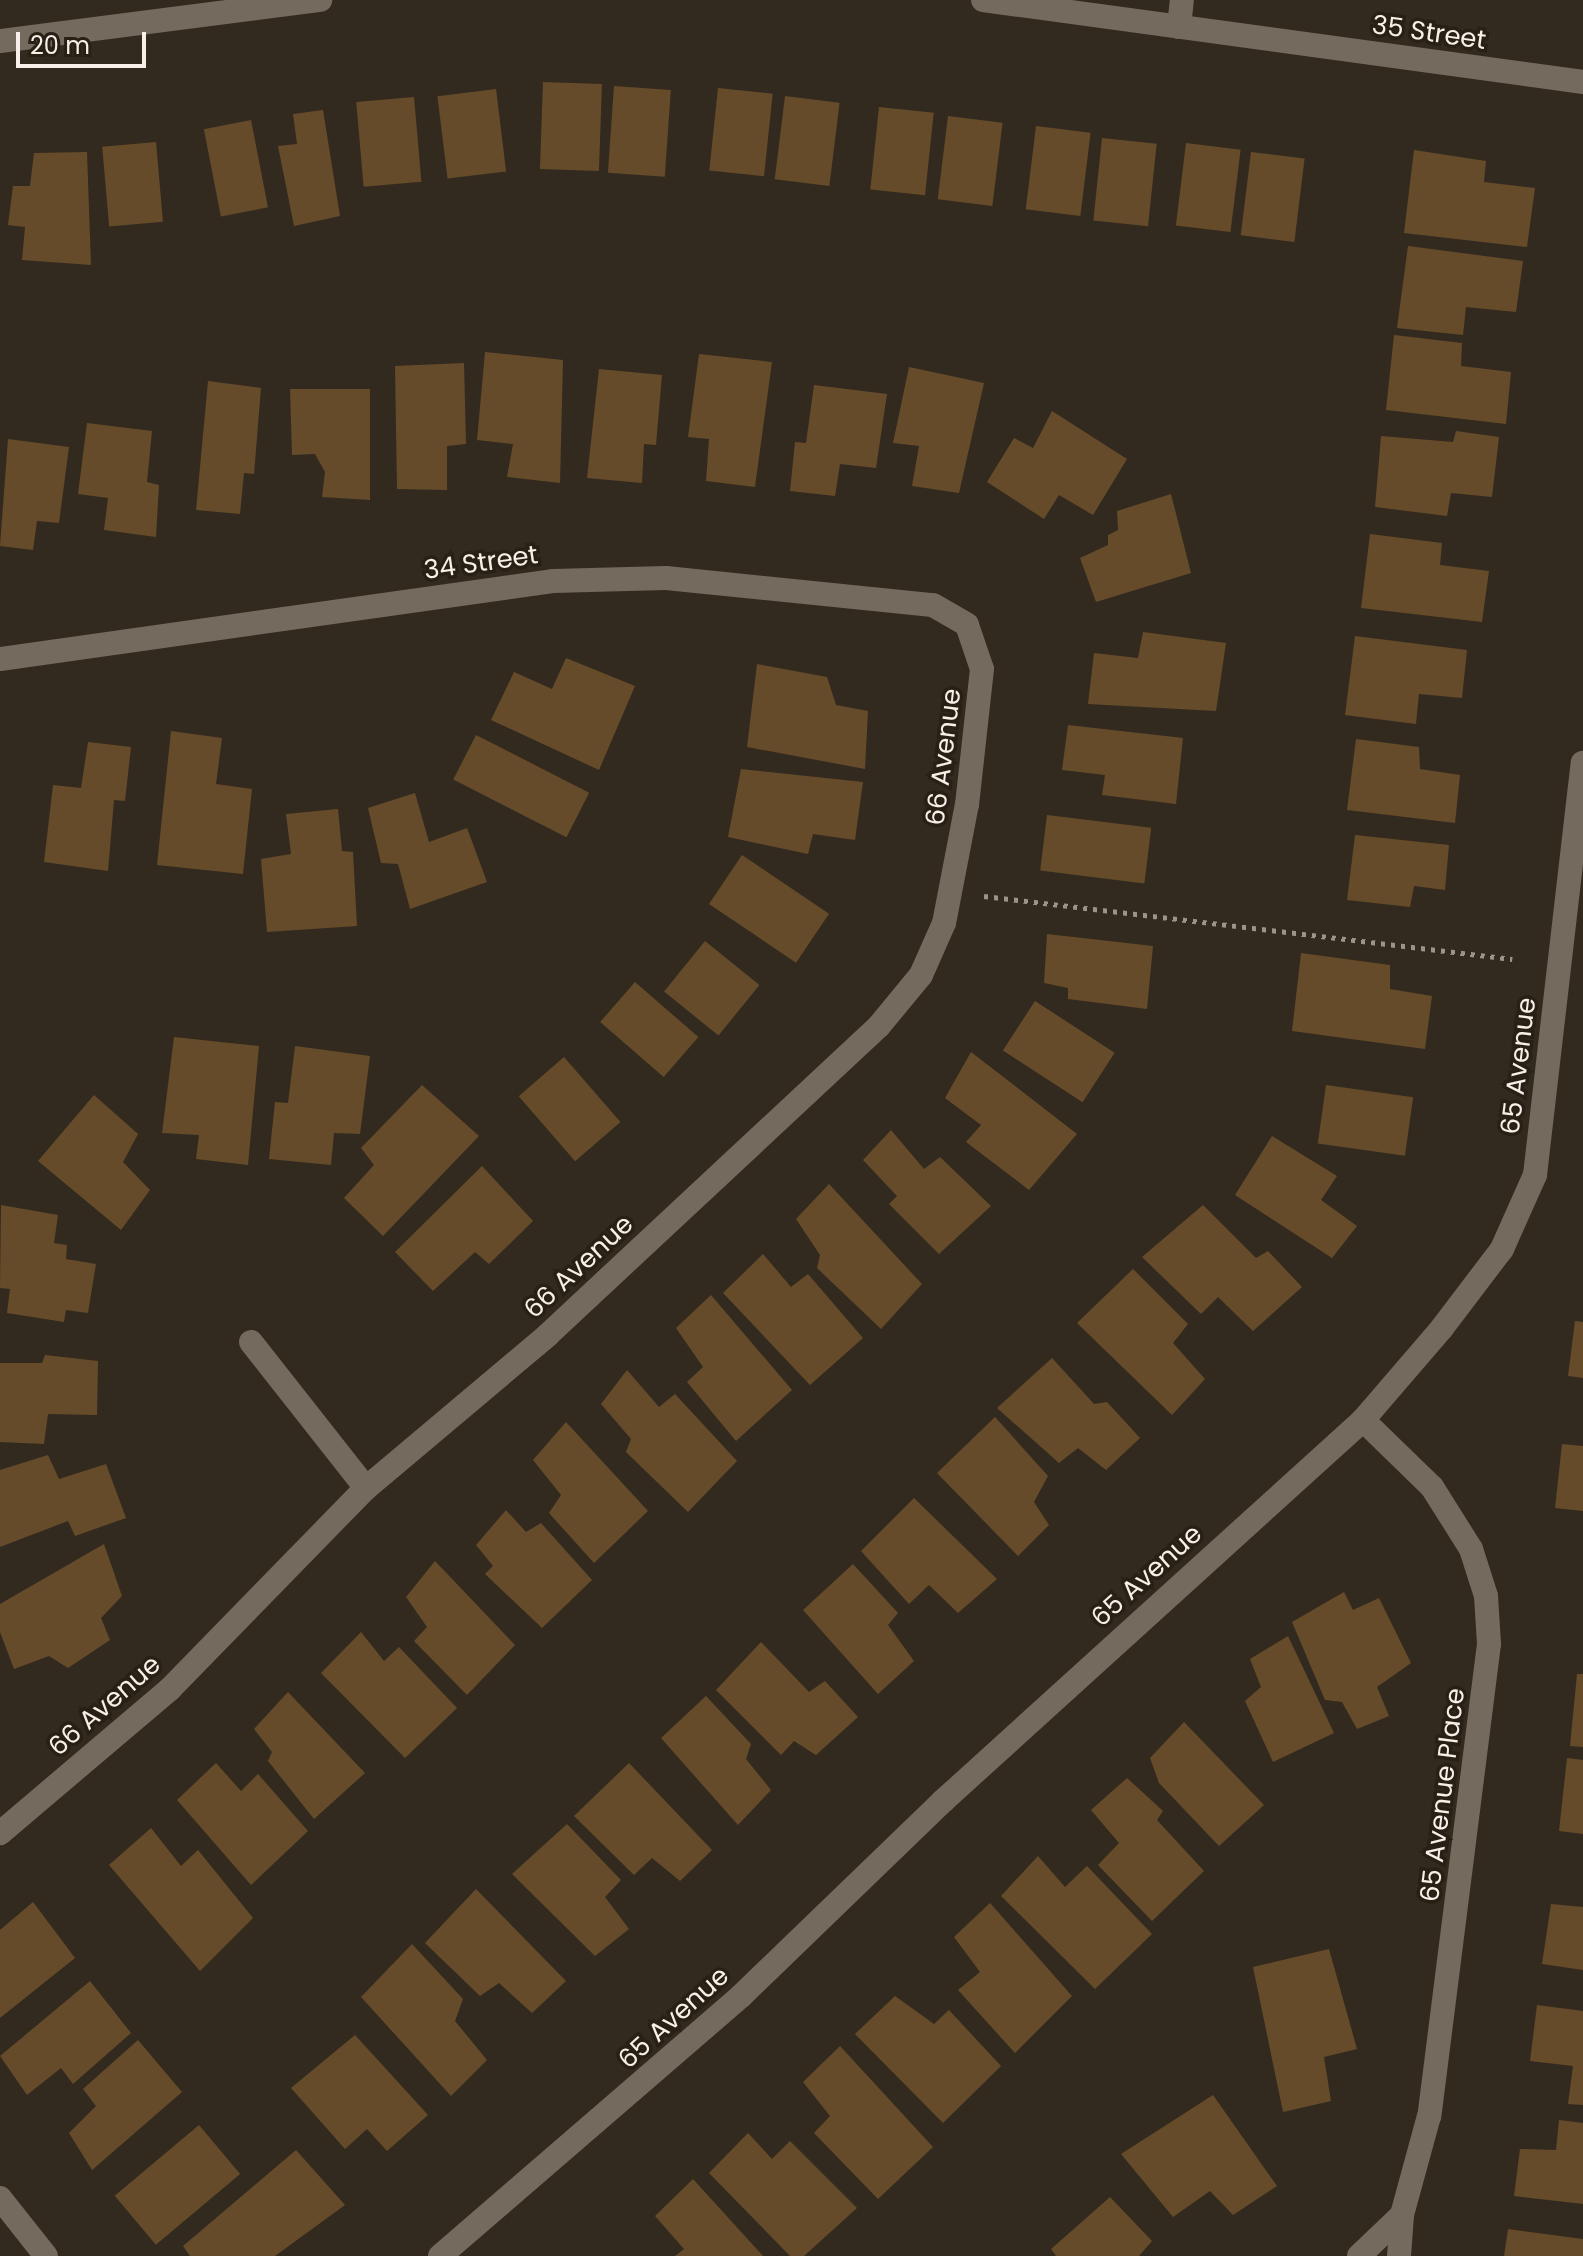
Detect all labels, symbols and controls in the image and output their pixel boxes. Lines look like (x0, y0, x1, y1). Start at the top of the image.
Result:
street label: 35 Street (1370, 10, 1488, 56)
scale bar (20, 16, 150, 66)
text: 20 m (30, 29, 90, 62)
street label: 34 Street (422, 540, 540, 586)
street label: 66 Avenue (920, 687, 968, 827)
street label: 65 Avenue (1495, 996, 1543, 1136)
street label: 66 Avenue (518, 1209, 640, 1325)
street label: 65 Avenue (1086, 1518, 1208, 1634)
street label: 66 Avenue (43, 1649, 167, 1763)
street label: 65 Avenue Place (1414, 1686, 1472, 1904)
street label: 65 Avenue (613, 1960, 735, 2076)

